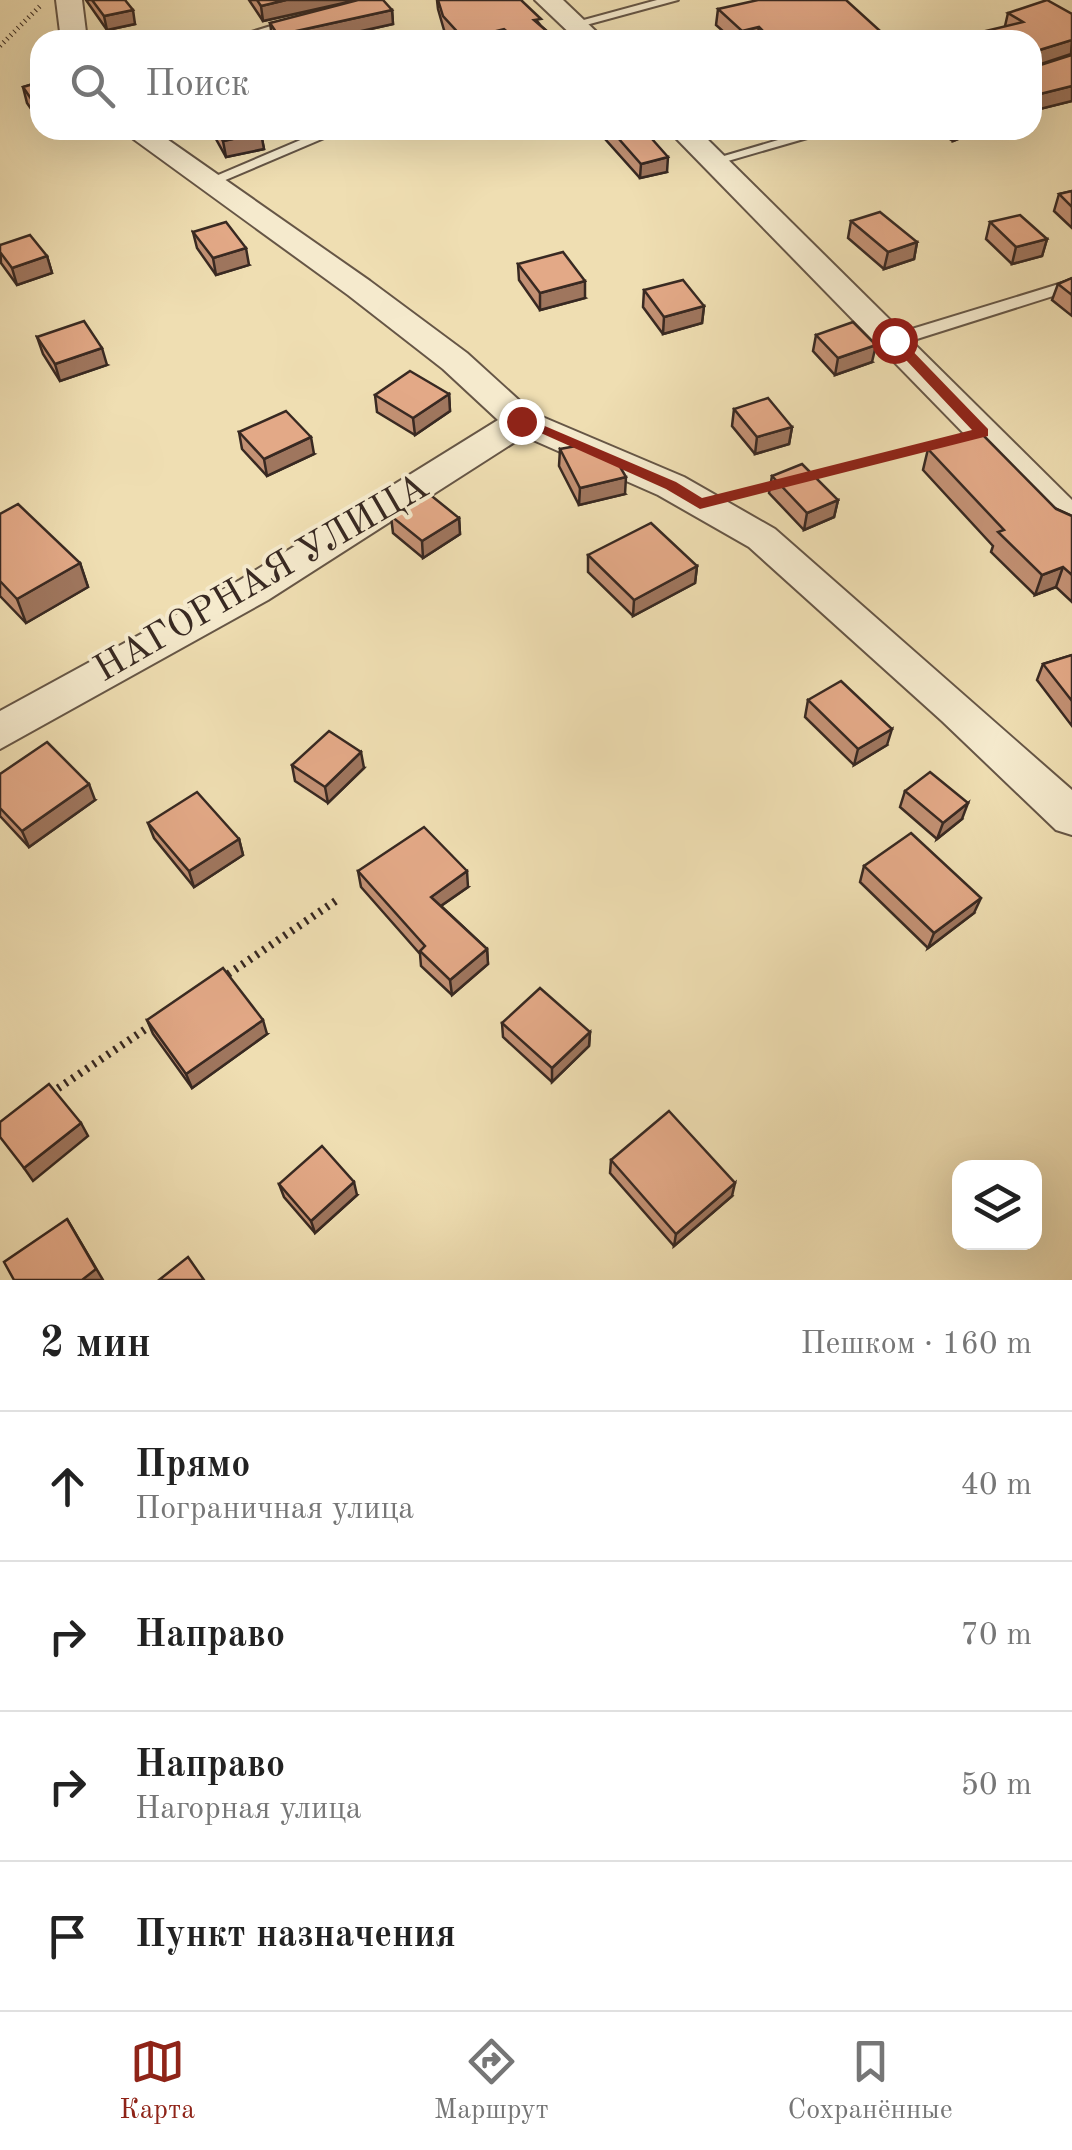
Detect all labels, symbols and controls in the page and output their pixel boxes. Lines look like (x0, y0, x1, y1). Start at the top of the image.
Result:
search box (30, 30, 1042, 140)
icon: search (65, 58, 120, 113)
text: Поиск (145, 66, 250, 104)
route start (872, 318, 918, 364)
route end (499, 399, 545, 445)
street label: НАГОРНАЯ УЛИЦА (89, 468, 435, 690)
map controls (952, 1160, 1042, 1250)
button: layers (952, 1160, 1042, 1250)
text: 2 мин (40, 1324, 151, 1366)
text: Пешком · 160 m (800, 1329, 1032, 1361)
text: Прямо (135, 1447, 250, 1485)
icon: ahead (40, 1459, 95, 1514)
text: 40 m (961, 1470, 1032, 1502)
text: Пограничная улица (135, 1494, 414, 1526)
icon: right (40, 1609, 95, 1664)
text: Направо (135, 1617, 285, 1655)
text: 70 m (961, 1620, 1032, 1652)
text: Направо (135, 1747, 285, 1785)
icon: right (40, 1759, 95, 1814)
text: 50 m (961, 1770, 1032, 1802)
text: Нагорная улица (135, 1794, 362, 1826)
icon: arrive (40, 1909, 95, 1964)
text: Пункт назначения (135, 1917, 456, 1955)
tab: Карта (119, 2034, 195, 2129)
tab: Маршрут (434, 2034, 549, 2129)
tab: Сохранённые (787, 2034, 953, 2129)

